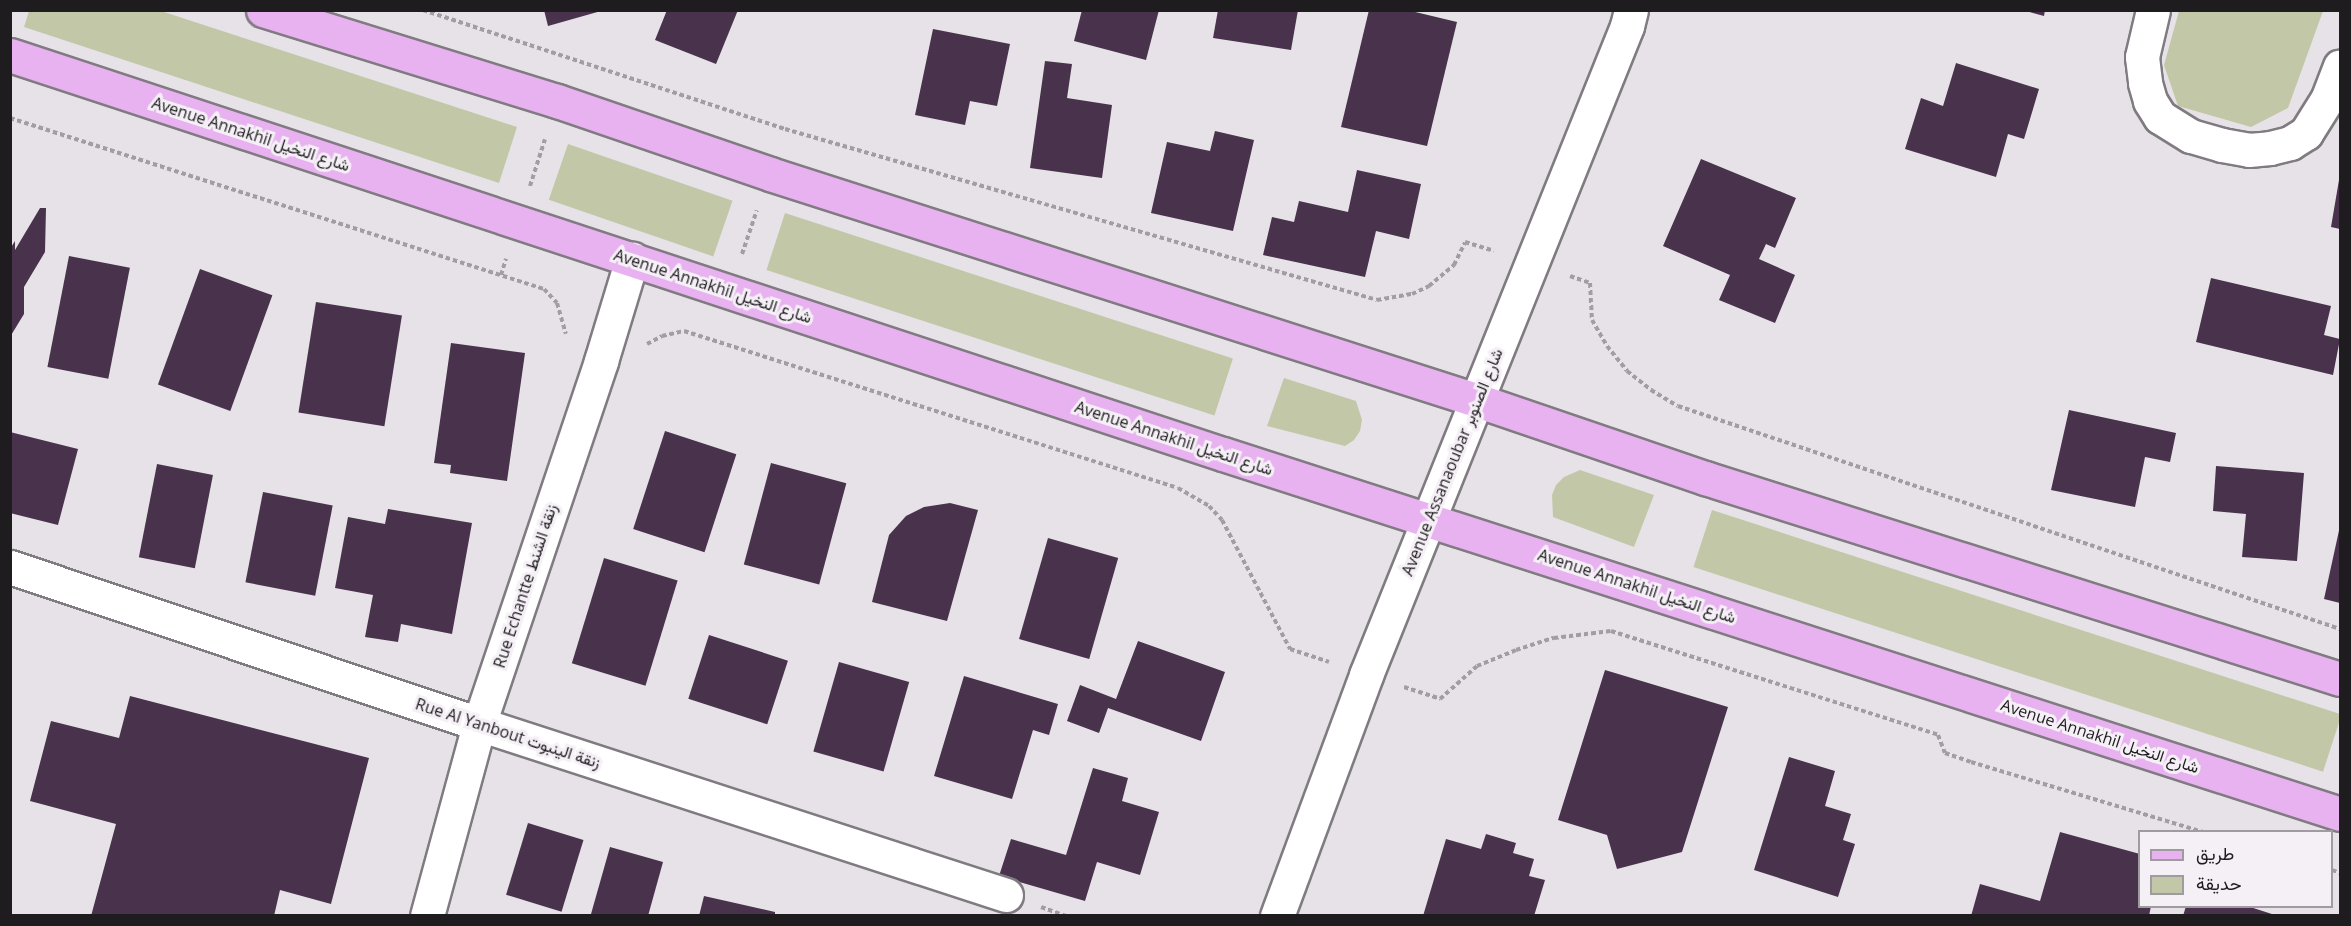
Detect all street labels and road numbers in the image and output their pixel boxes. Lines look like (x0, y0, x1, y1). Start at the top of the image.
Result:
street label: Avenue Annakhil شارع النخيل (150, 93, 352, 175)
street label: Avenue Annakhil شارع النخيل (612, 245, 814, 327)
street label: Avenue Assanaoubar شارع الصنوبر (1397, 346, 1507, 578)
street label: Avenue Annakhil شارع النخيل (1073, 397, 1275, 479)
street label: Rue Echantte زنقة الشنط (489, 502, 561, 670)
street label: Avenue Annakhil شارع النخيل (1536, 545, 1738, 627)
street label: Rue Al Yanbout زنقة الينبوت (413, 694, 603, 772)
street label: Avenue Annakhil شارع النخيل (1999, 695, 2201, 777)

